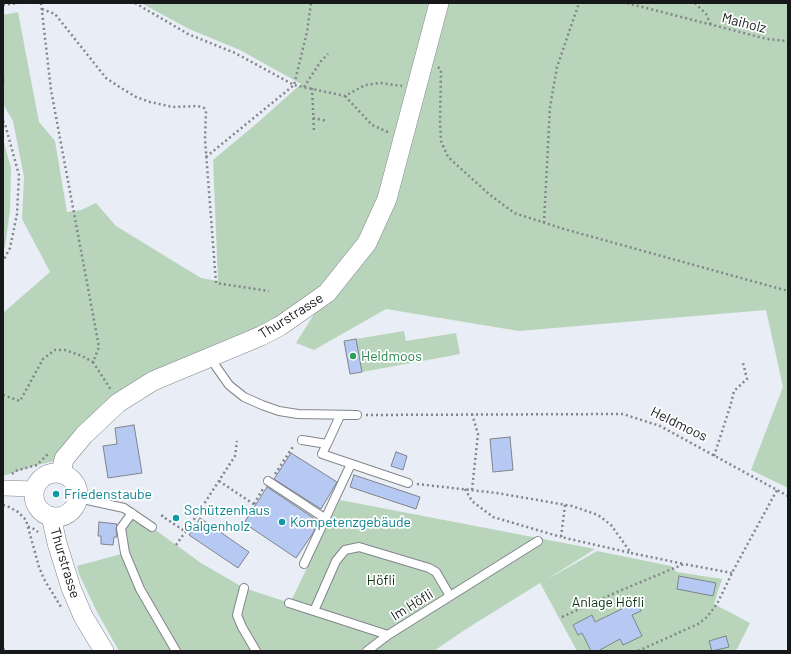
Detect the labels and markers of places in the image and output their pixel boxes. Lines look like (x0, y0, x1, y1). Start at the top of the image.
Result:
place label: Heldmoos (361, 348, 422, 364)
marker: Heldmoos (348, 351, 358, 361)
place label: Friedenstaube (64, 486, 152, 502)
marker: Friedenstaube (51, 489, 61, 499)
place label: Schützenhaus Galgenholz (184, 502, 270, 534)
marker: Schützenhaus Galgenholz (171, 513, 181, 523)
place label: Kompetenzgebäude (290, 514, 411, 530)
marker: Kompetenzgebäude (277, 517, 287, 527)

